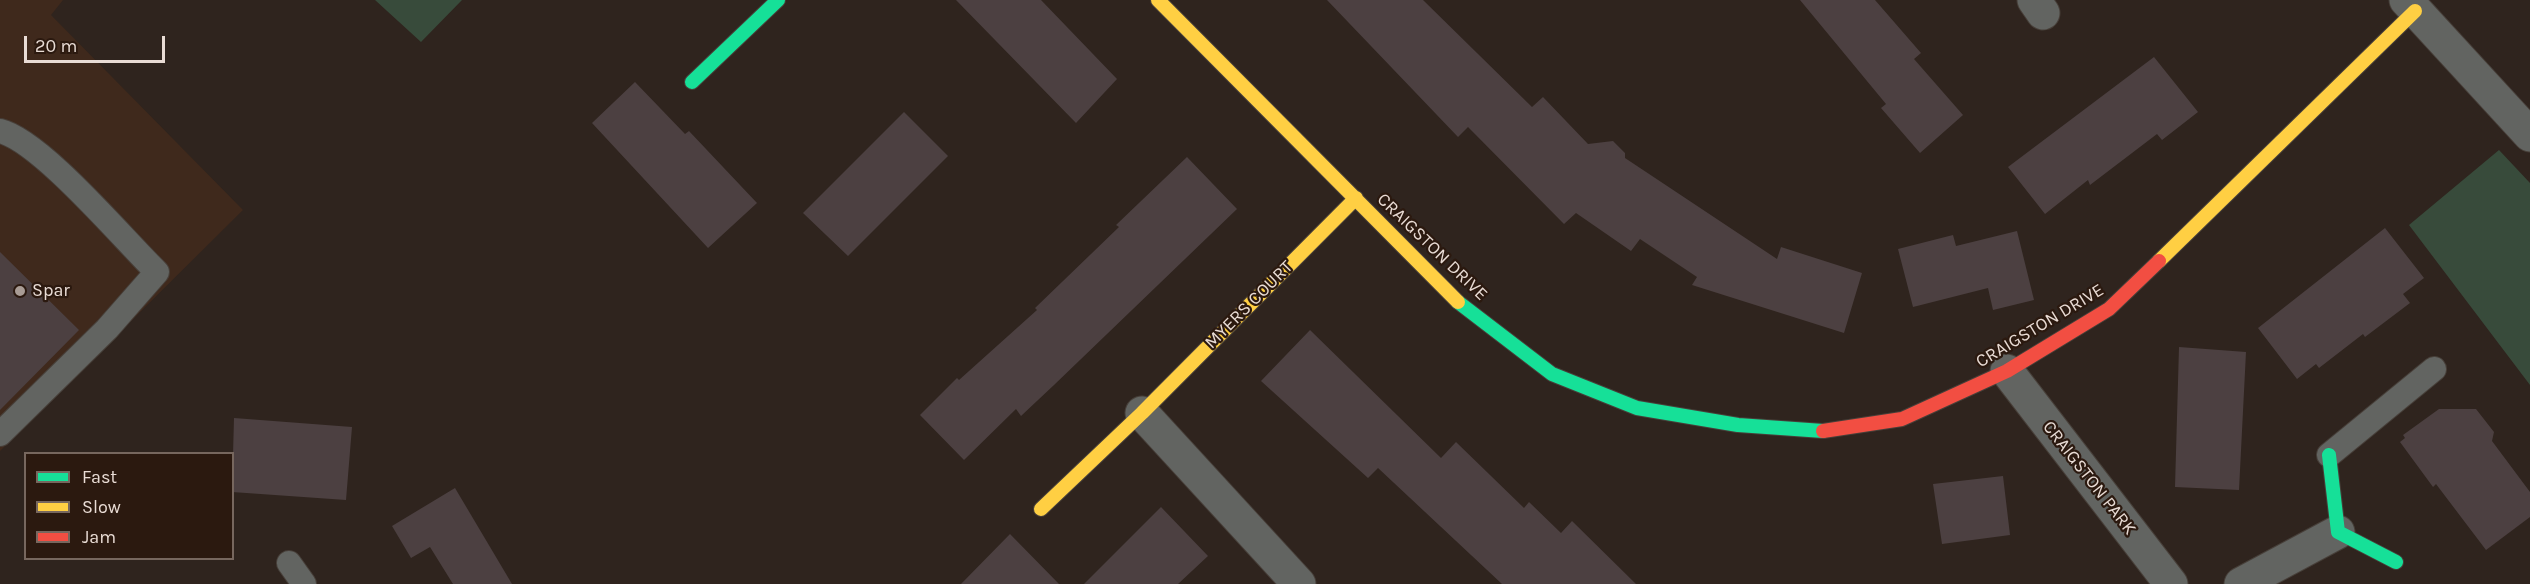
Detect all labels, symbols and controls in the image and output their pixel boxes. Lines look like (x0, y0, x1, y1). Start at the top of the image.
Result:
scale bar (27, 24, 168, 62)
text: 20 m (35, 35, 77, 57)
street label: CRAIGSTON DRIVE (1372, 189, 1492, 305)
street label: MYERS COURT (1200, 256, 1298, 354)
street label: CRAIGSTON DRIVE (1972, 279, 2108, 373)
place label: Spar (32, 280, 70, 302)
marker: Spar (13, 284, 27, 298)
street label: CRAIGSTON PARK (2038, 417, 2140, 539)
legend (24, 452, 234, 560)
text: Fast (82, 466, 117, 488)
text: Slow (82, 496, 121, 518)
text: Jam (82, 526, 116, 548)

